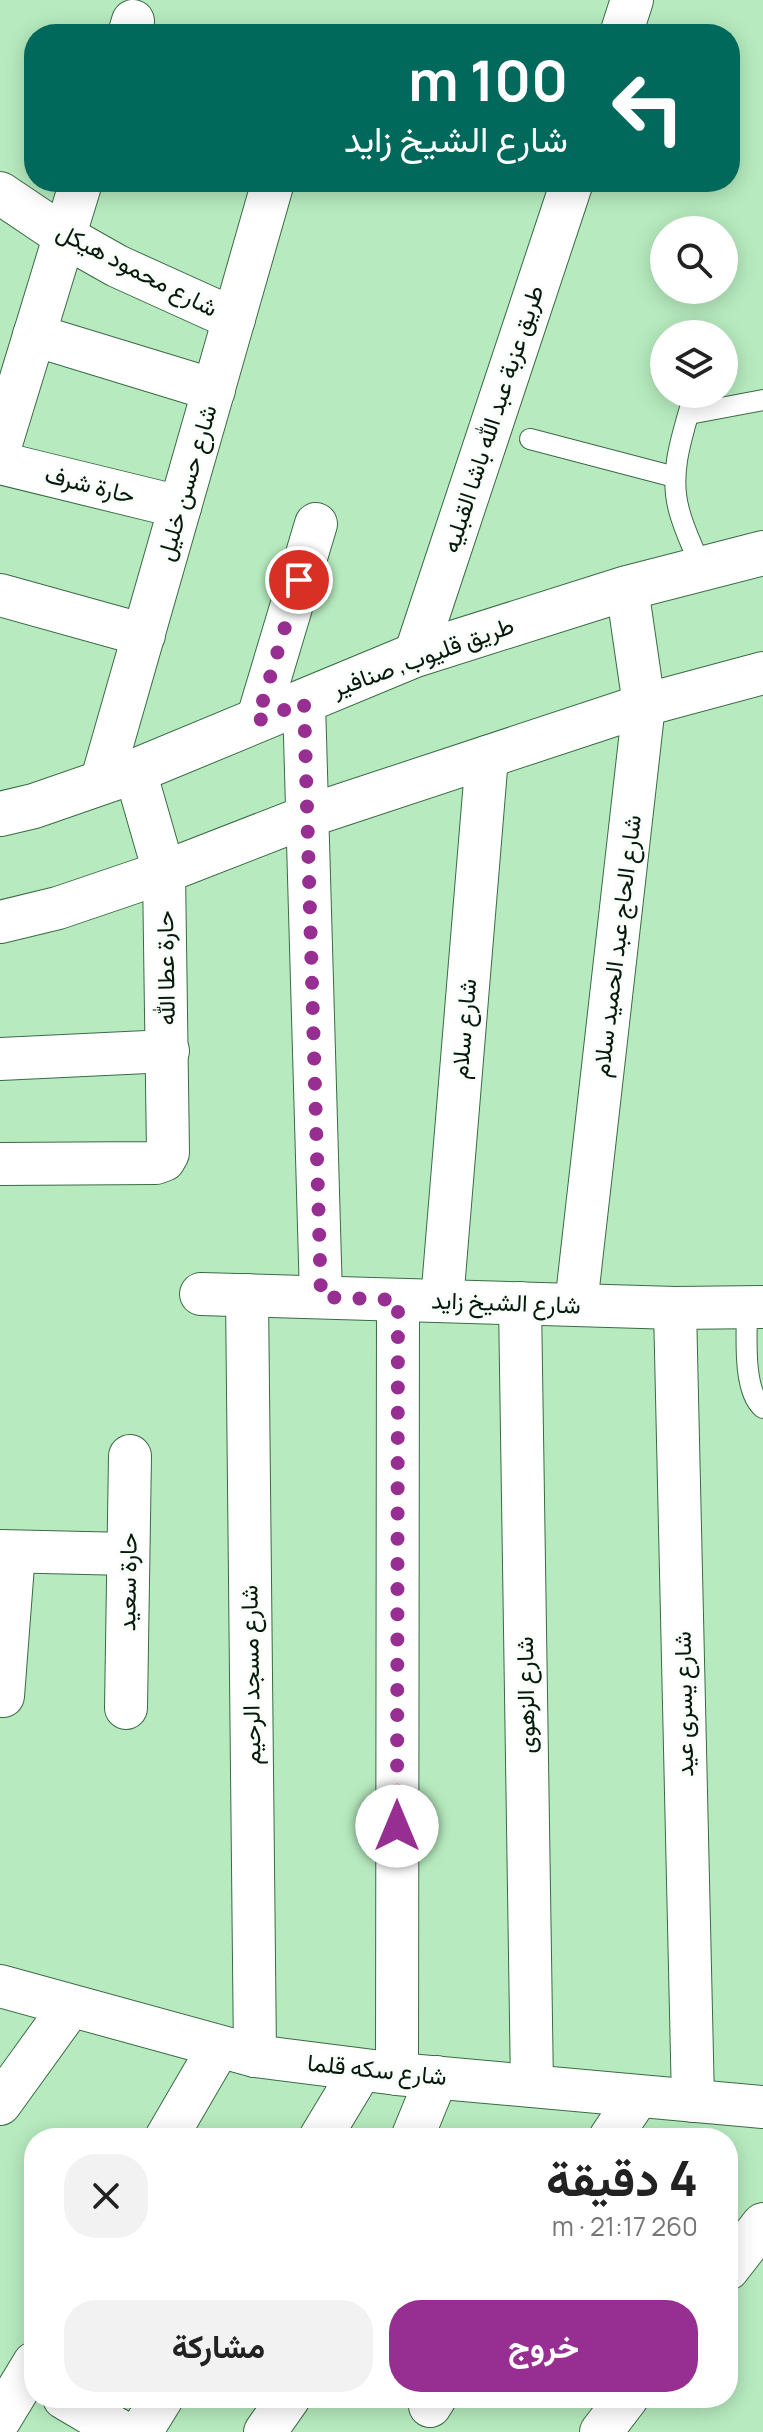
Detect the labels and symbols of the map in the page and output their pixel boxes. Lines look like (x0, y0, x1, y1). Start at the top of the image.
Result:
street label: شارع محمود هيكل (51, 214, 224, 324)
street label: طريق عزبة عبد الله باشا القبليه (433, 281, 550, 557)
street label: شارع حسن خليل (148, 401, 225, 565)
street label: حارة شرف (42, 456, 139, 511)
pin (265, 546, 333, 614)
street label: طريق قليوب, صنافير (326, 607, 518, 704)
street label: شارع الحاج عبد الحميد سلام (583, 813, 649, 1079)
street label: حارة عطا الله (147, 910, 182, 1026)
street label: شارع سلام (442, 977, 484, 1081)
street label: شارع الشيخ زايد (431, 1282, 581, 1323)
street label: حارة سعيد (109, 1532, 144, 1632)
street label: شارع مسجد الرحيم (231, 1585, 269, 1765)
street label: شارع يسرى عيد (665, 1631, 701, 1777)
street label: شارع الزهوى (507, 1636, 543, 1754)
position arrow (355, 1784, 439, 1868)
street label: شارع سكه قلما (306, 2045, 449, 2093)

